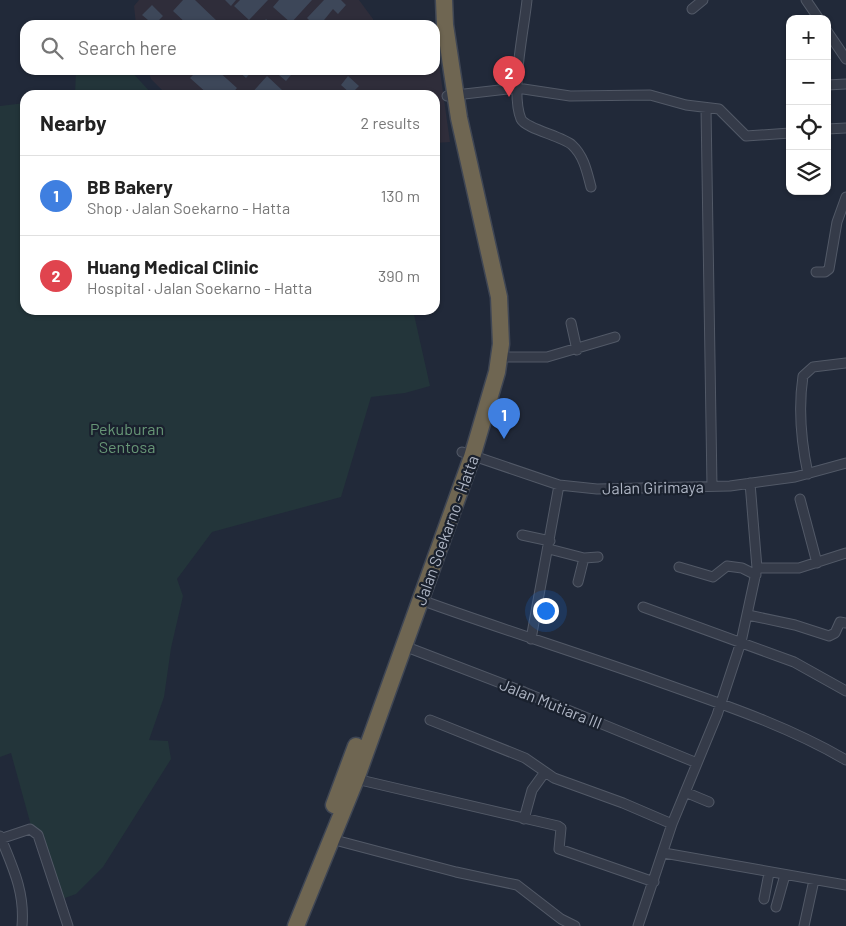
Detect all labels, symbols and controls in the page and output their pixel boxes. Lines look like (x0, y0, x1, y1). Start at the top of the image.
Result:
map controls (786, 15, 831, 195)
button: + (786, 15, 831, 60)
search box (20, 20, 440, 75)
icon: search (38, 34, 66, 62)
text: Search here (78, 36, 177, 59)
pin: 2 (493, 56, 525, 97)
button: − (786, 60, 831, 105)
button: locate (786, 105, 831, 150)
text: Nearby (40, 110, 106, 135)
text: 2 results (361, 113, 420, 132)
button: layers (786, 150, 831, 195)
text: BB Bakery (87, 175, 173, 198)
text: 1 (53, 186, 59, 205)
text: 130 m (381, 186, 420, 205)
text: Shop · Jalan Soekarno - Hatta (87, 198, 290, 217)
text: Huang Medical Clinic (87, 255, 259, 278)
text: 2 (52, 266, 60, 285)
text: 390 m (378, 266, 420, 285)
text: Hospital · Jalan Soekarno - Hatta (87, 278, 312, 297)
pin: 1 (488, 398, 520, 439)
park label: Pekuburan Sentosa (90, 419, 164, 456)
street label: Jalan Soekarno - Hatta (410, 453, 482, 607)
street label: Jalan Girimaya (602, 477, 704, 497)
your location (533, 598, 559, 624)
street label: Jalan Mutiara III (497, 674, 605, 732)

